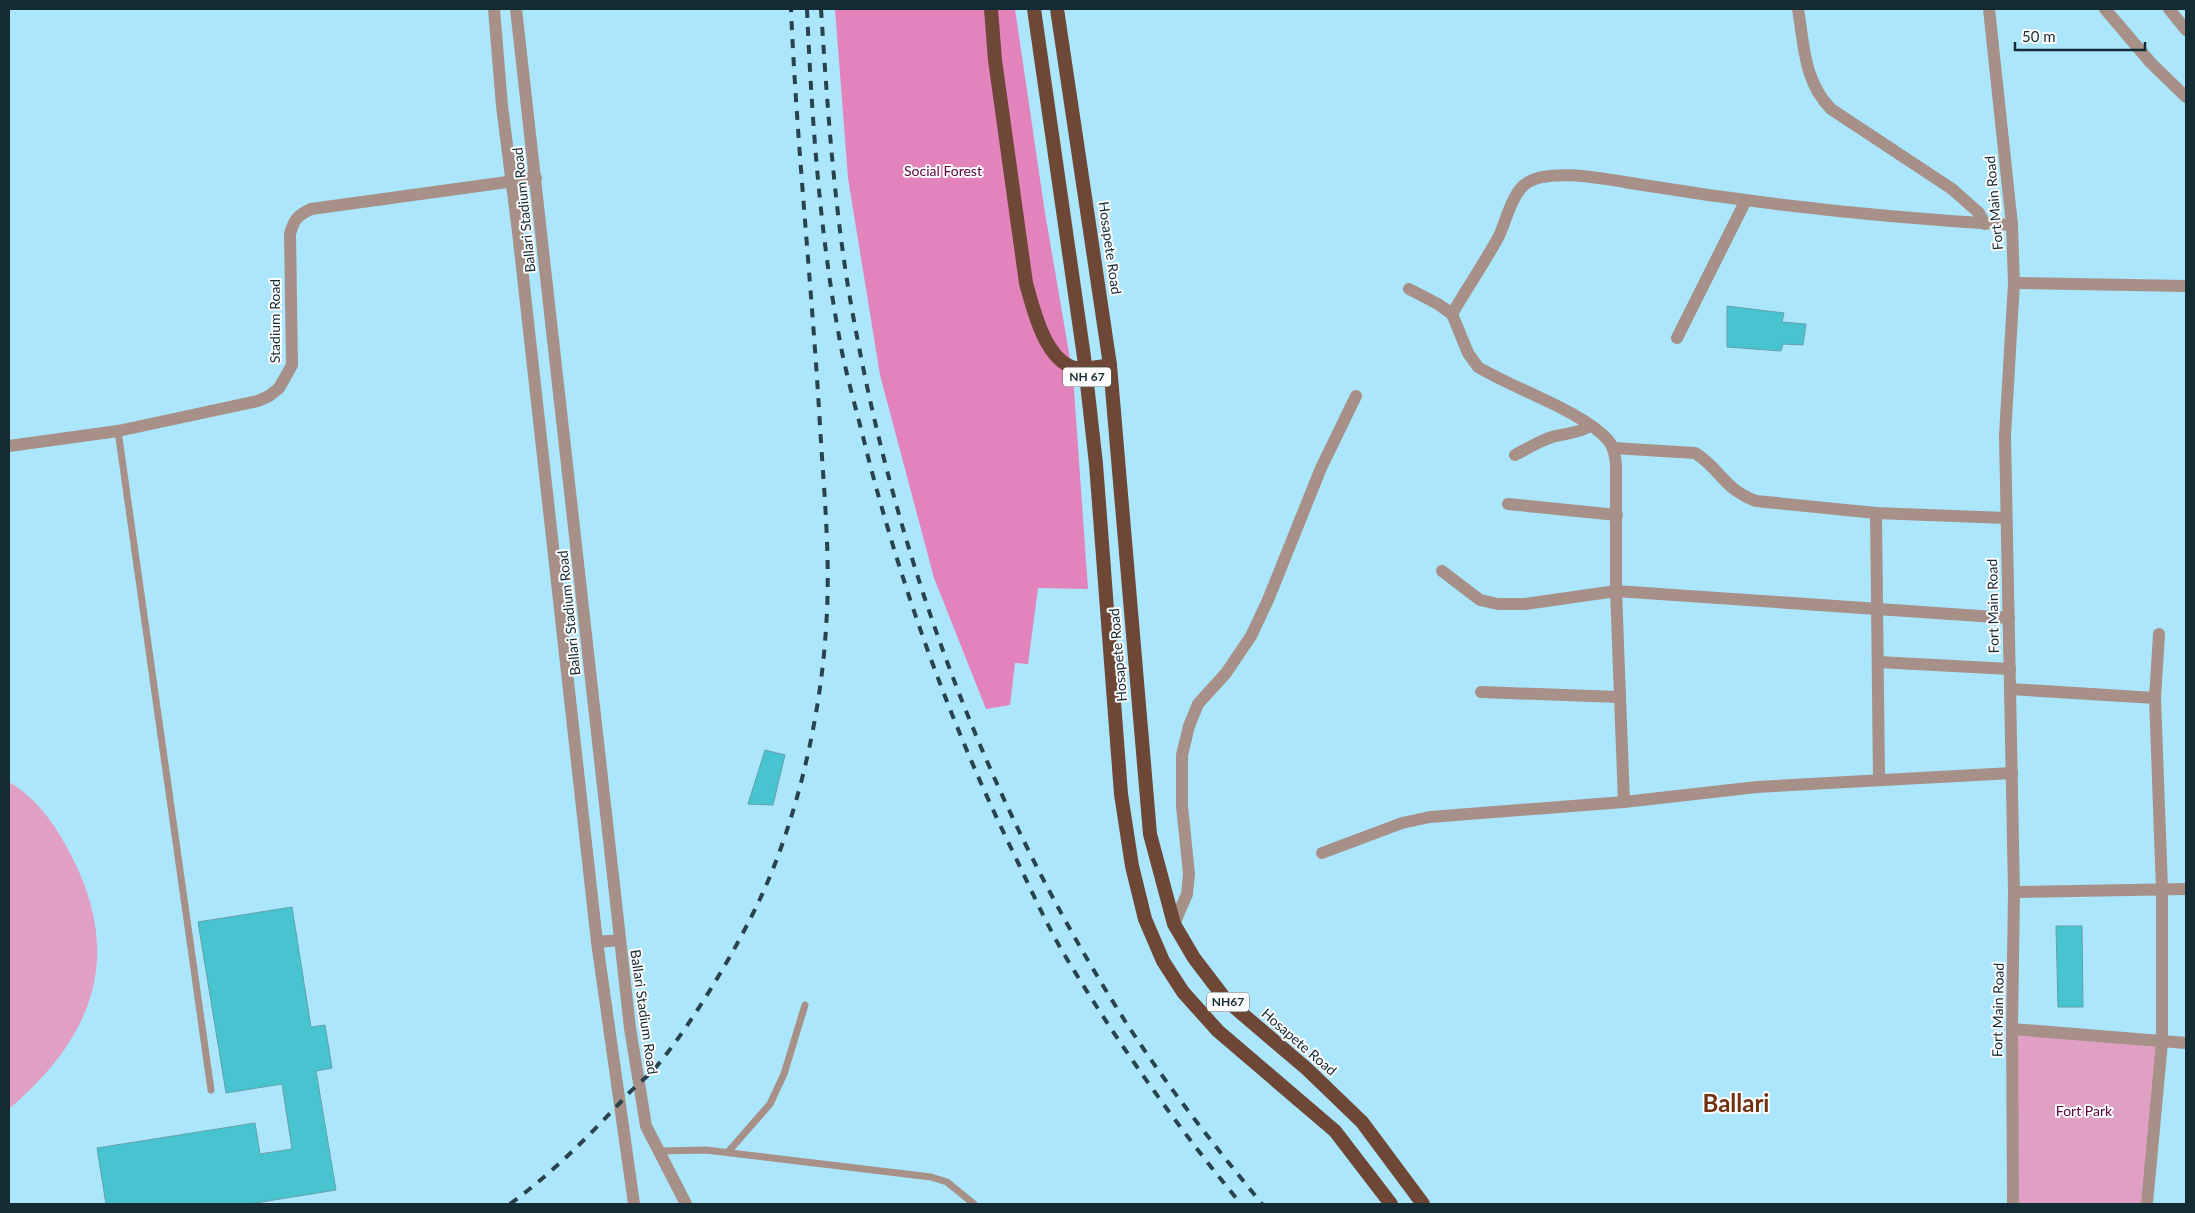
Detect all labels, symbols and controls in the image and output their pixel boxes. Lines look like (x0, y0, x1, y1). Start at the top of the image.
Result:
scale bar (2015, 20, 2145, 52)
text: 50 m (2022, 27, 2056, 45)
street label: Ballari Stadium Road (508, 147, 539, 274)
street label: Fort Main Road (1981, 155, 2006, 251)
park label: Social Forest (904, 162, 982, 179)
street label: Hosapete Road (1096, 200, 1125, 295)
street label: Stadium Road (266, 279, 283, 363)
road number: NH 67 (1063, 368, 1111, 387)
street label: Ballari Stadium Road (553, 550, 584, 677)
street label: Fort Main Road (1983, 559, 2002, 653)
street label: Hosapete Road (1105, 608, 1130, 702)
street label: Ballari Stadium Road (627, 948, 662, 1075)
street label: Fort Main Road (1988, 963, 2007, 1057)
road number: NH67 (1207, 992, 1249, 1012)
street label: Hosapete Road (1258, 1004, 1340, 1079)
district label: Ballari (1703, 1088, 1769, 1117)
park label: Fort Park (2056, 1102, 2113, 1119)

